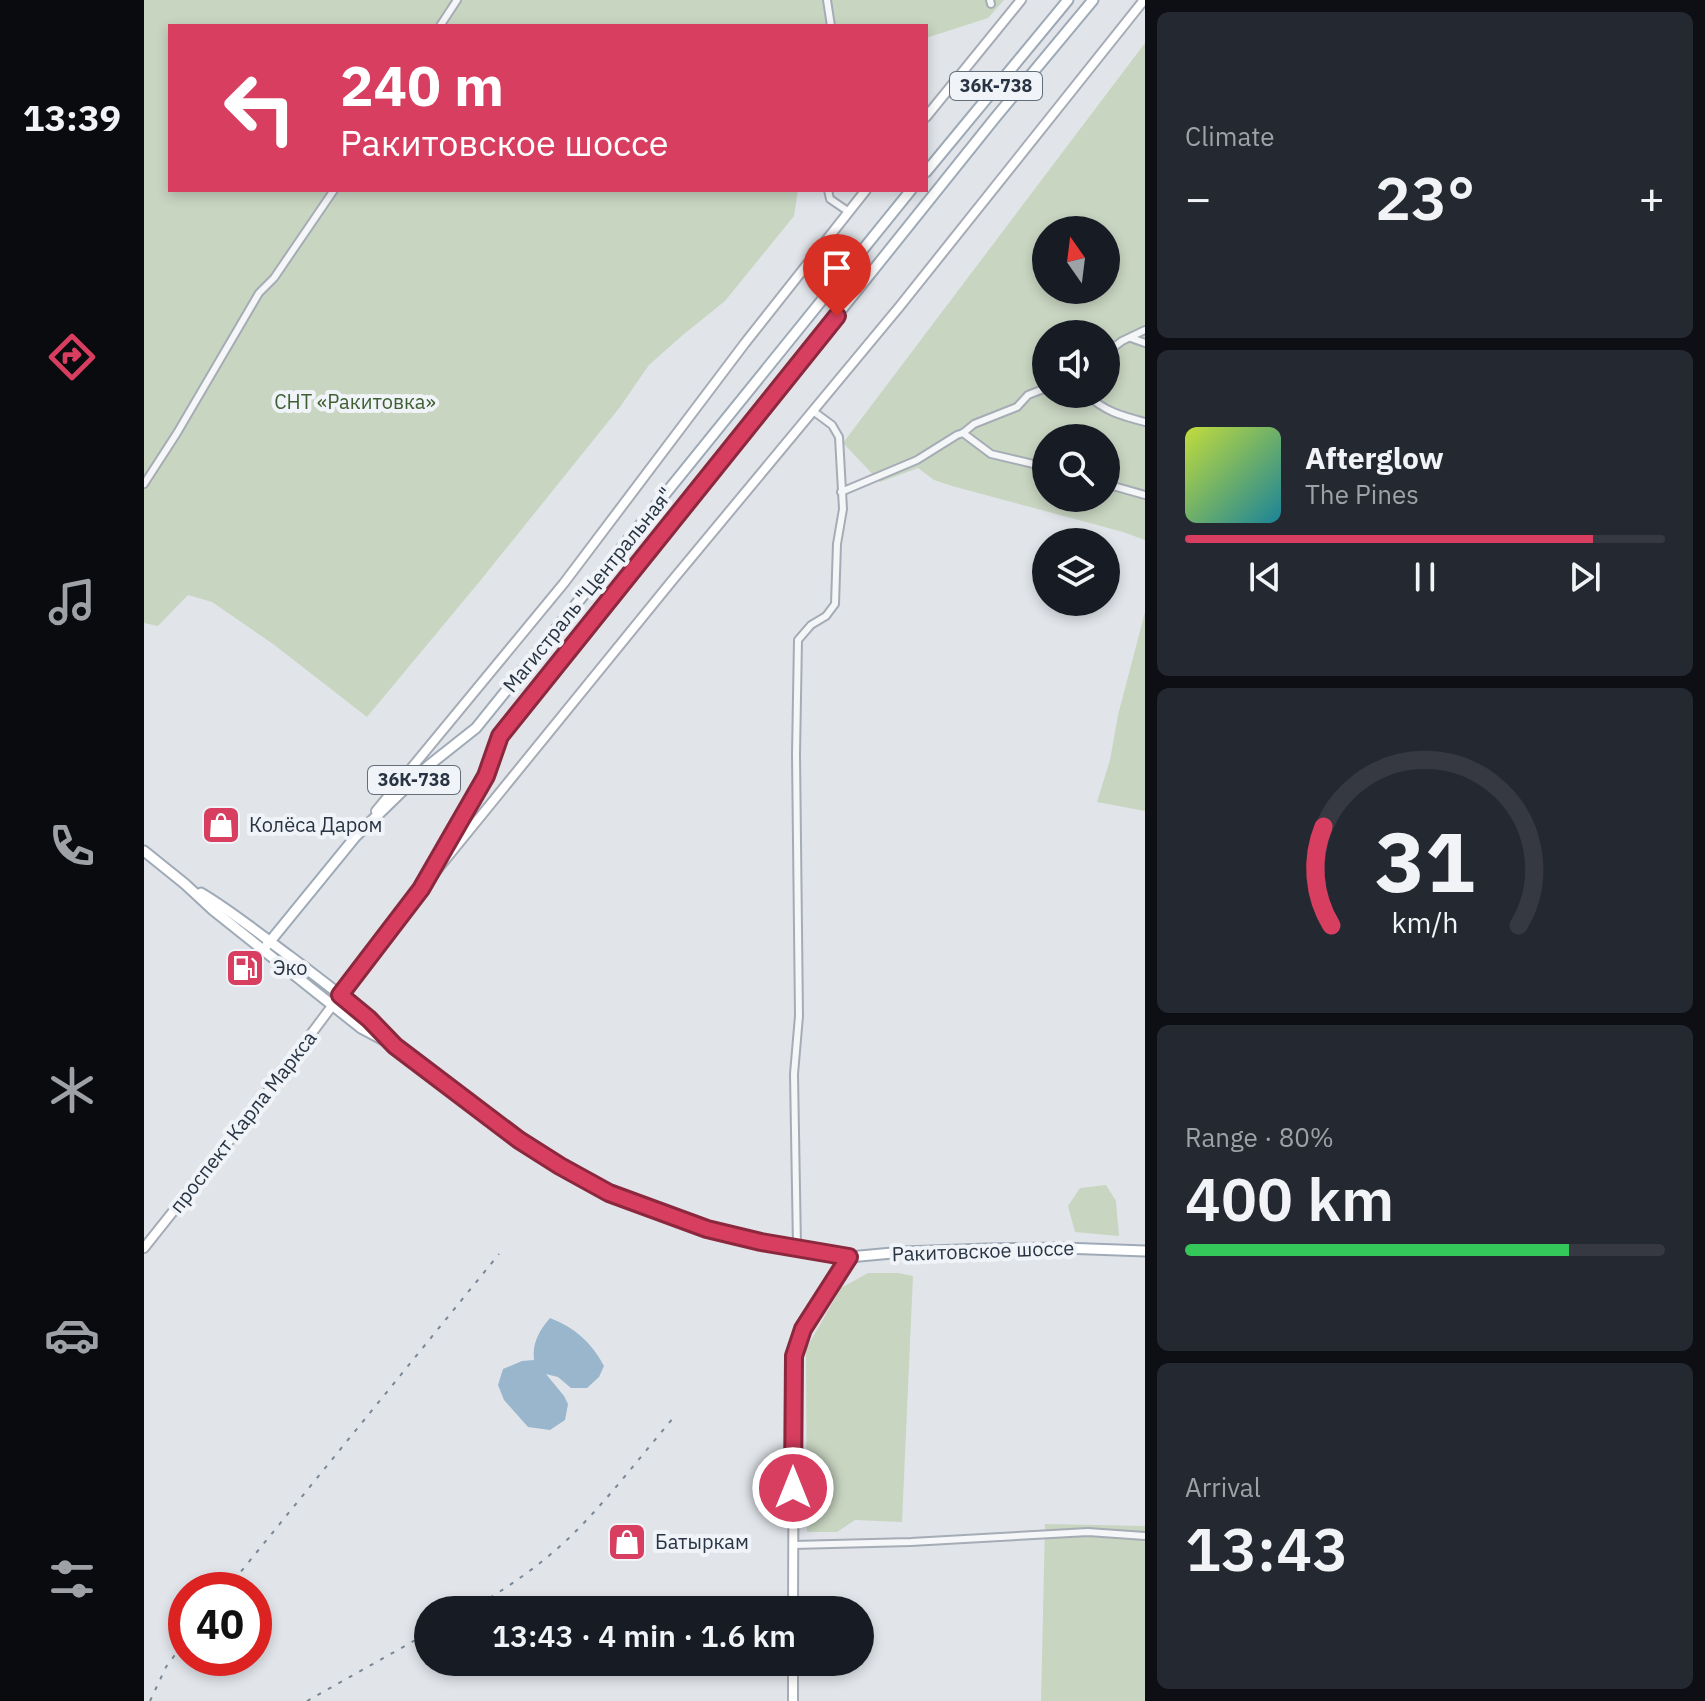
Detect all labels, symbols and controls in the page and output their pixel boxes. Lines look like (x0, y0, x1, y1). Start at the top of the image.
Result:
text: 240 m (340, 49, 504, 121)
icon: left (208, 56, 312, 160)
road number: 36К-738 (950, 72, 1042, 100)
text: 13:39 (23, 94, 121, 141)
text: Ракитовское шоссе (340, 119, 669, 166)
text: Climate (1185, 119, 1275, 153)
text: 23° (1375, 158, 1475, 237)
text: − (1185, 169, 1211, 226)
text: + (1639, 169, 1665, 226)
north arrow (1032, 216, 1120, 304)
map controls (1032, 216, 1120, 616)
pin (803, 234, 871, 316)
icon: arrive (815, 246, 859, 290)
button: sound (1032, 320, 1120, 408)
icon: directions (44, 329, 100, 385)
park label: СНТ «Ракитовка» (274, 388, 436, 415)
button: search (1032, 424, 1120, 512)
text: Afterglow (1305, 438, 1444, 477)
text: The Pines (1305, 477, 1419, 511)
street label: Магистраль "Центральная" (496, 481, 679, 698)
button: layers (1032, 528, 1120, 616)
icon: previous (1243, 555, 1287, 599)
icon: pause (1403, 555, 1447, 599)
icon: next (1563, 555, 1607, 599)
icon: music (44, 574, 100, 630)
road number: 36К-738 (368, 766, 460, 794)
shop icon: Колёса Даром (200, 804, 242, 846)
text: 31 (1375, 807, 1475, 915)
place label: Колёса Даром (249, 811, 382, 838)
icon: phone (44, 818, 100, 874)
text: km/h (1391, 905, 1459, 942)
fuel station icon: Эко (224, 947, 266, 989)
place label: Эко (273, 954, 308, 981)
street label: проспект Карла Маркса (163, 1025, 322, 1218)
icon: climate (44, 1062, 100, 1118)
text: Range · 80% (1185, 1120, 1334, 1154)
text: 400 km (1185, 1159, 1394, 1238)
street label: Ракитовское шоссе (891, 1234, 1075, 1267)
icon: car (44, 1307, 100, 1363)
position arrow (751, 1446, 835, 1530)
text: Arrival (1185, 1470, 1261, 1504)
text: 13:43 (1185, 1509, 1348, 1588)
shop icon: Батыркам (606, 1521, 648, 1563)
place label: Батыркам (655, 1528, 749, 1555)
icon: filters (44, 1551, 100, 1607)
speed limit sign: 40 (168, 1572, 272, 1676)
text: 13:43 · 4 min · 1.6 km (492, 1616, 796, 1655)

